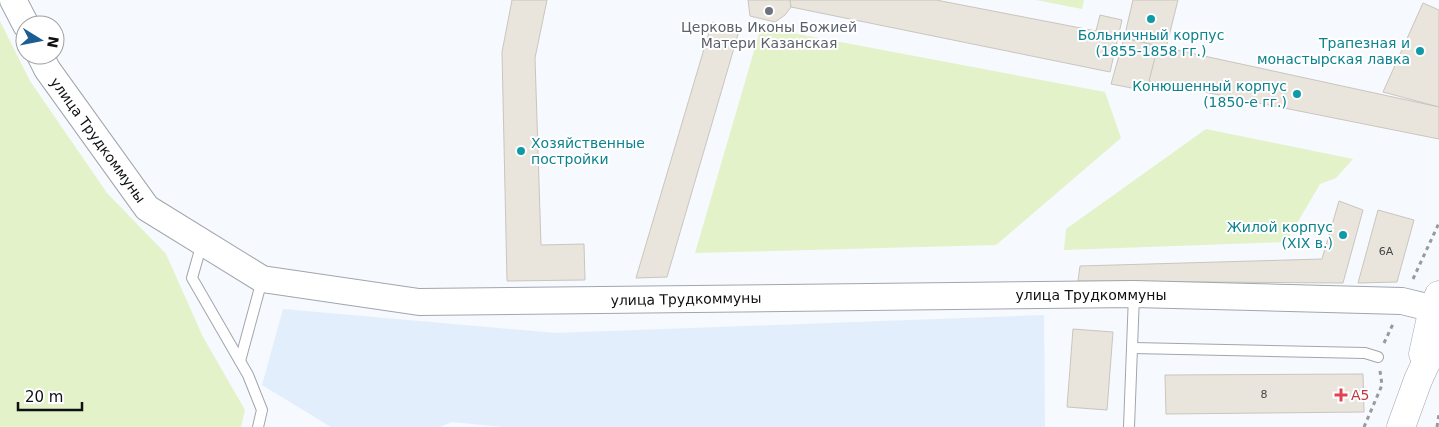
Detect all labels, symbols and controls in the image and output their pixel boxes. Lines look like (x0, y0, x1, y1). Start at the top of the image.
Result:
marker: Церковь Иконы Божией Матери Казанская (763, 5, 775, 17)
marker: Больничный корпус (1855-1858 гг.) (1145, 13, 1157, 25)
north arrow (15, 15, 65, 65)
place label: Церковь Иконы Божией Матери Казанская (681, 19, 857, 51)
place label: Больничный корпус (1855-1858 гг.) (1078, 27, 1224, 59)
text: N (44, 35, 62, 49)
place label: Трапезная и монастырская лавка (1257, 35, 1410, 67)
marker: Трапезная и монастырская лавка (1414, 45, 1426, 57)
street label: улица Трудкоммуны (47, 74, 149, 206)
place label: Конюшенный корпус (1850-е гг.) (1132, 78, 1287, 110)
marker: Конюшенный корпус (1850-е гг.) (1291, 88, 1303, 100)
place label: Хозяйственные постройки (531, 135, 645, 167)
marker: Хозяйственные постройки (515, 145, 527, 157)
place label: Жилой корпус (XIX в.) (1227, 219, 1333, 251)
marker: Жилой корпус (XIX в.) (1337, 229, 1349, 241)
house number: 6А (1379, 245, 1394, 258)
street label: улица Трудкоммуны (1016, 287, 1166, 303)
street label: улица Трудкоммуны (610, 290, 762, 308)
scale bar (18, 380, 81, 412)
place label: А5 (1351, 387, 1369, 403)
text: 20 m (25, 388, 63, 406)
house number: 8 (1261, 388, 1268, 401)
marker: А5 (1335, 389, 1347, 401)

